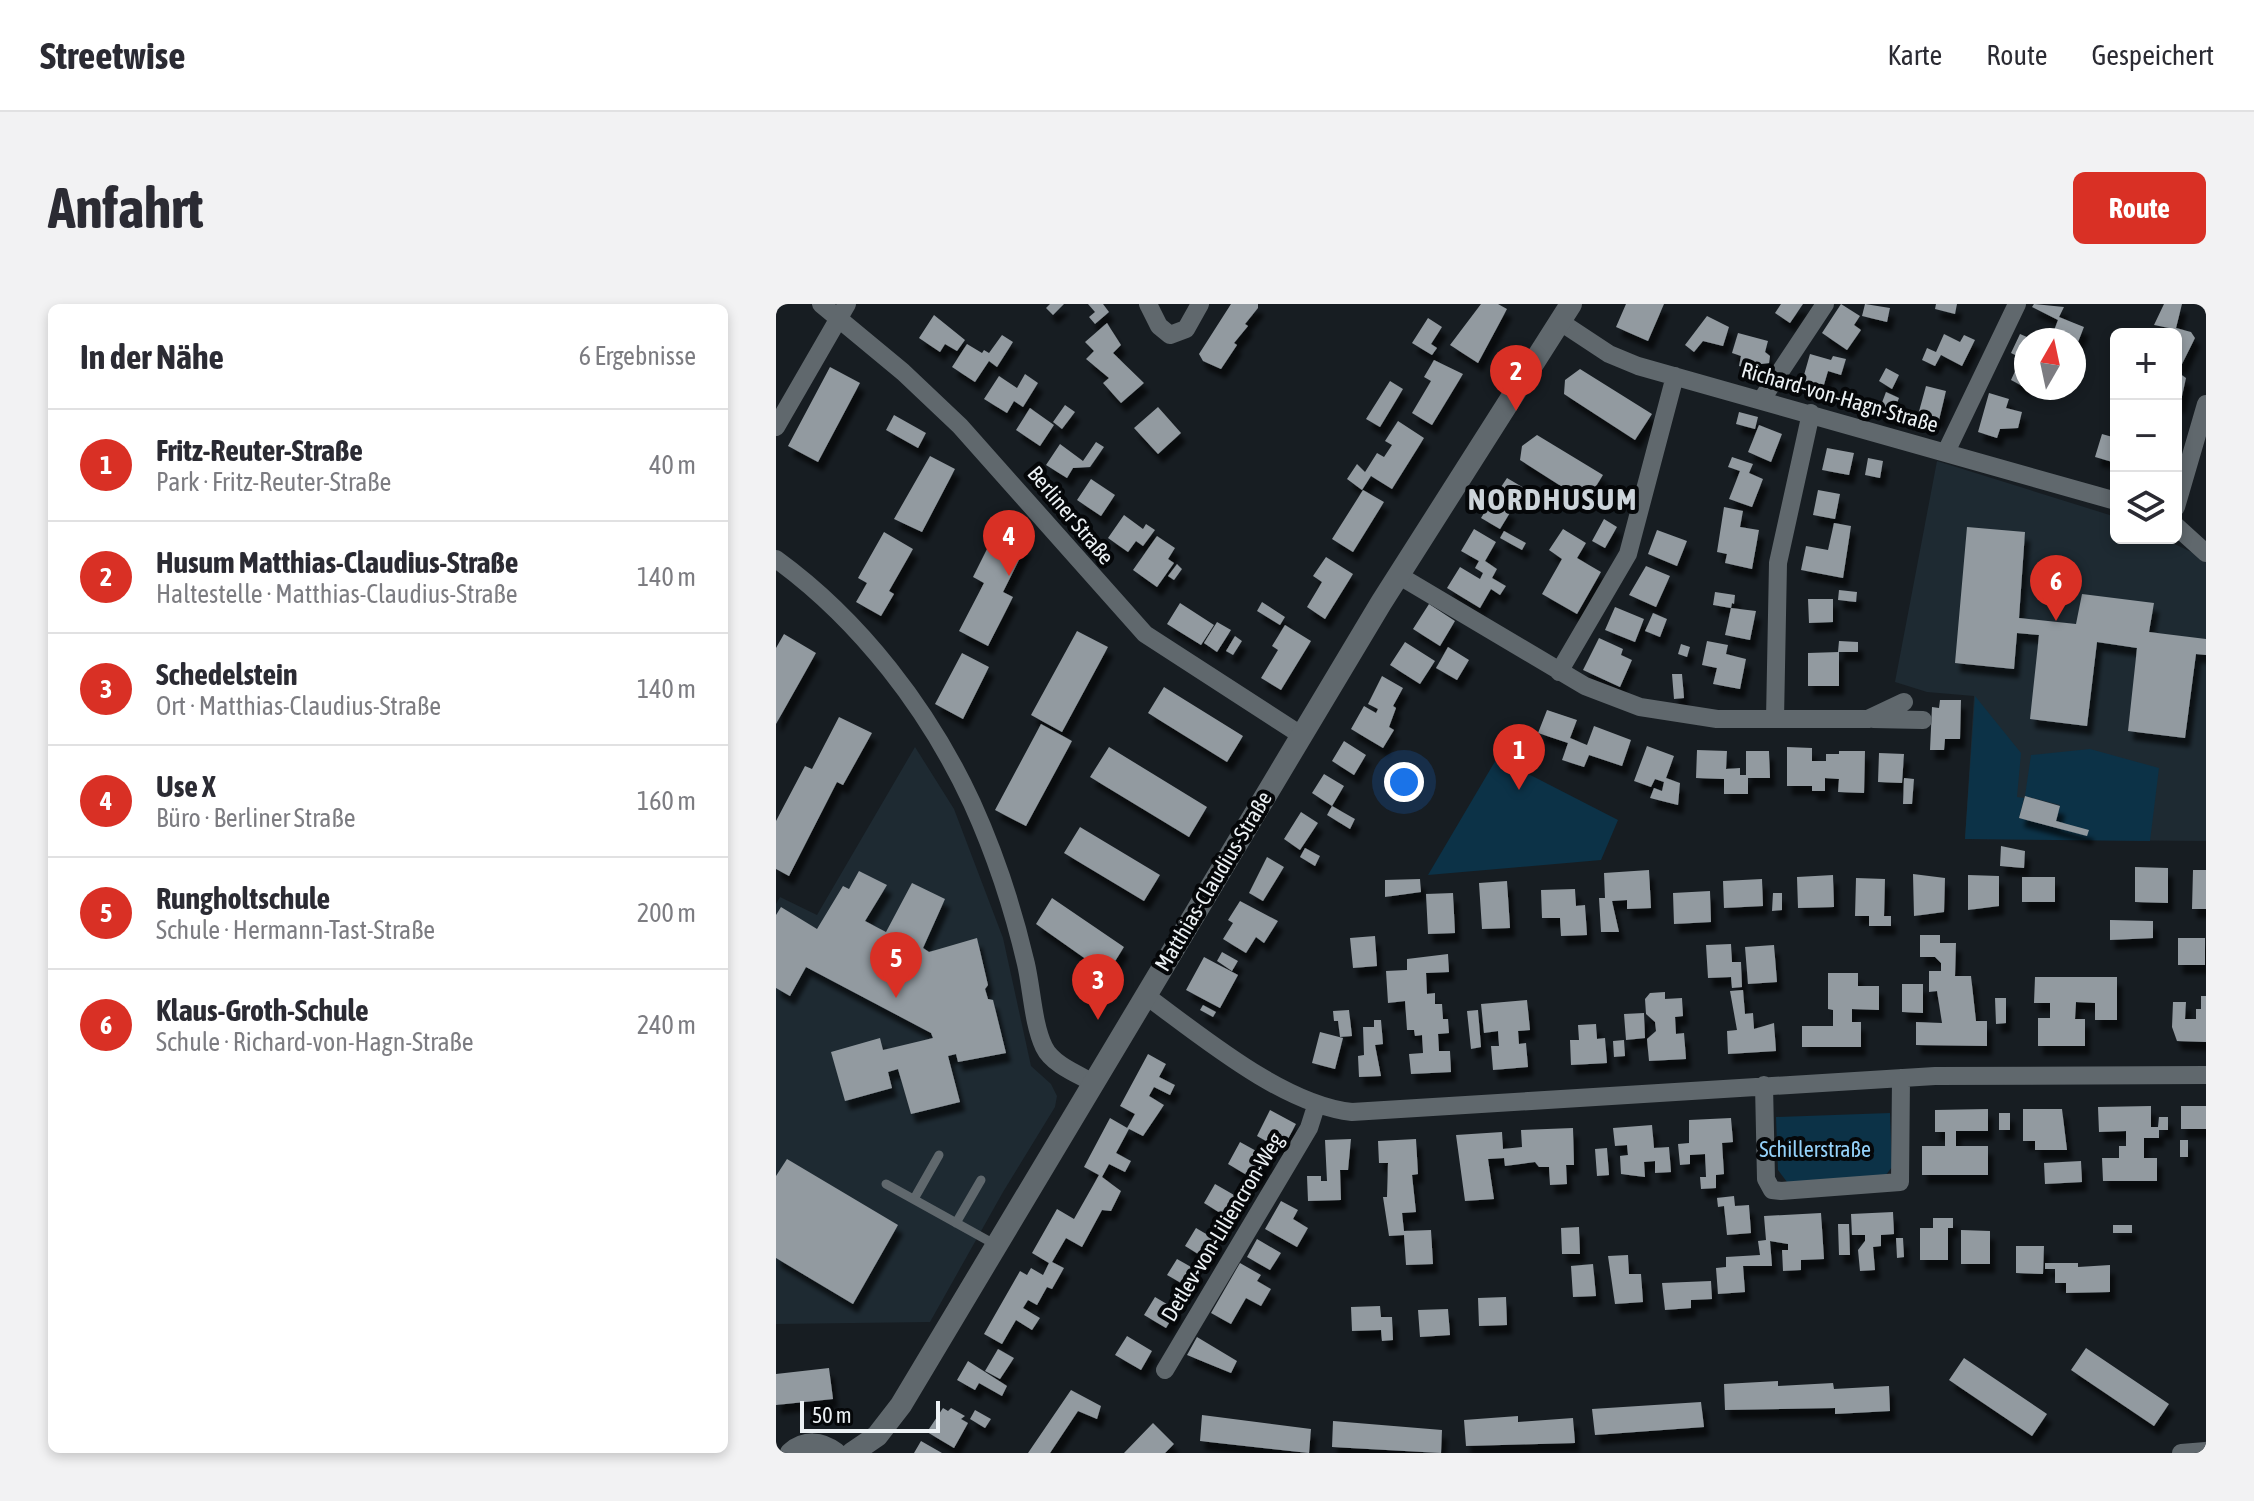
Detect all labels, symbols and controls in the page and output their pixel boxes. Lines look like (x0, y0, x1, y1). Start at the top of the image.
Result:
text: Streetwise (40, 34, 185, 77)
text: Karte (1888, 39, 1942, 71)
text: Route (1986, 39, 2047, 71)
text: Gespeichert (2091, 39, 2214, 71)
button: Route (2073, 172, 2206, 244)
text: Anfahrt (48, 176, 203, 240)
north arrow (2014, 328, 2086, 400)
map controls (2110, 328, 2182, 544)
button: + (2110, 328, 2182, 400)
text: In der Nähe (80, 337, 224, 376)
text: 6 Ergebnisse (579, 341, 696, 371)
pin: 2 (1490, 345, 1542, 411)
street label: Richard-von-Hagn-Straße (1739, 356, 1941, 438)
button: − (2110, 400, 2182, 472)
text: Fritz-Reuter-Straße (156, 433, 363, 467)
text: 1 (100, 450, 112, 480)
text: 40 m (649, 450, 696, 480)
street label: Berliner Straße (1022, 461, 1120, 569)
text: Park · Fritz-Reuter-Straße (156, 467, 391, 497)
button: layers (2110, 472, 2182, 544)
district label: NORDHUSUM (1468, 482, 1638, 516)
pin: 4 (983, 510, 1035, 576)
text: Husum Matthias-Claudius-Straße (156, 545, 518, 579)
pin: 6 (2030, 555, 2082, 621)
text: 2 (100, 562, 112, 592)
text: 140 m (637, 562, 696, 592)
text: Haltestelle · Matthias-Claudius-Straße (156, 579, 518, 609)
text: Schedelstein (156, 657, 298, 691)
text: 3 (100, 674, 112, 704)
text: 140 m (637, 674, 696, 704)
text: Ort · Matthias-Claudius-Straße (156, 691, 441, 721)
pin: 1 (1493, 724, 1545, 790)
your location (1384, 762, 1424, 802)
text: Use X (156, 769, 216, 803)
text: 4 (100, 786, 112, 816)
text: 160 m (637, 786, 696, 816)
street label: Matthias-Claudius-Straße (1149, 786, 1277, 976)
text: Büro · Berliner Straße (156, 803, 355, 833)
text: Rungholtschule (156, 881, 330, 915)
text: 5 (100, 898, 112, 928)
text: 200 m (637, 898, 696, 928)
text: Schule · Hermann-Tast-Straße (156, 915, 435, 945)
pin: 5 (870, 932, 922, 998)
pin: 3 (1072, 954, 1124, 1020)
text: Klaus-Groth-Schule (156, 993, 369, 1027)
text: 6 (100, 1010, 112, 1040)
text: 240 m (637, 1010, 696, 1040)
text: Schule · Richard-von-Hagn-Straße (156, 1027, 474, 1057)
street label: Detlev-von-Liliencron-Weg (1156, 1128, 1289, 1326)
park label: Schillerstraße (1759, 1136, 1871, 1162)
scale bar (800, 1397, 940, 1433)
text: 50 m (812, 1402, 852, 1428)

